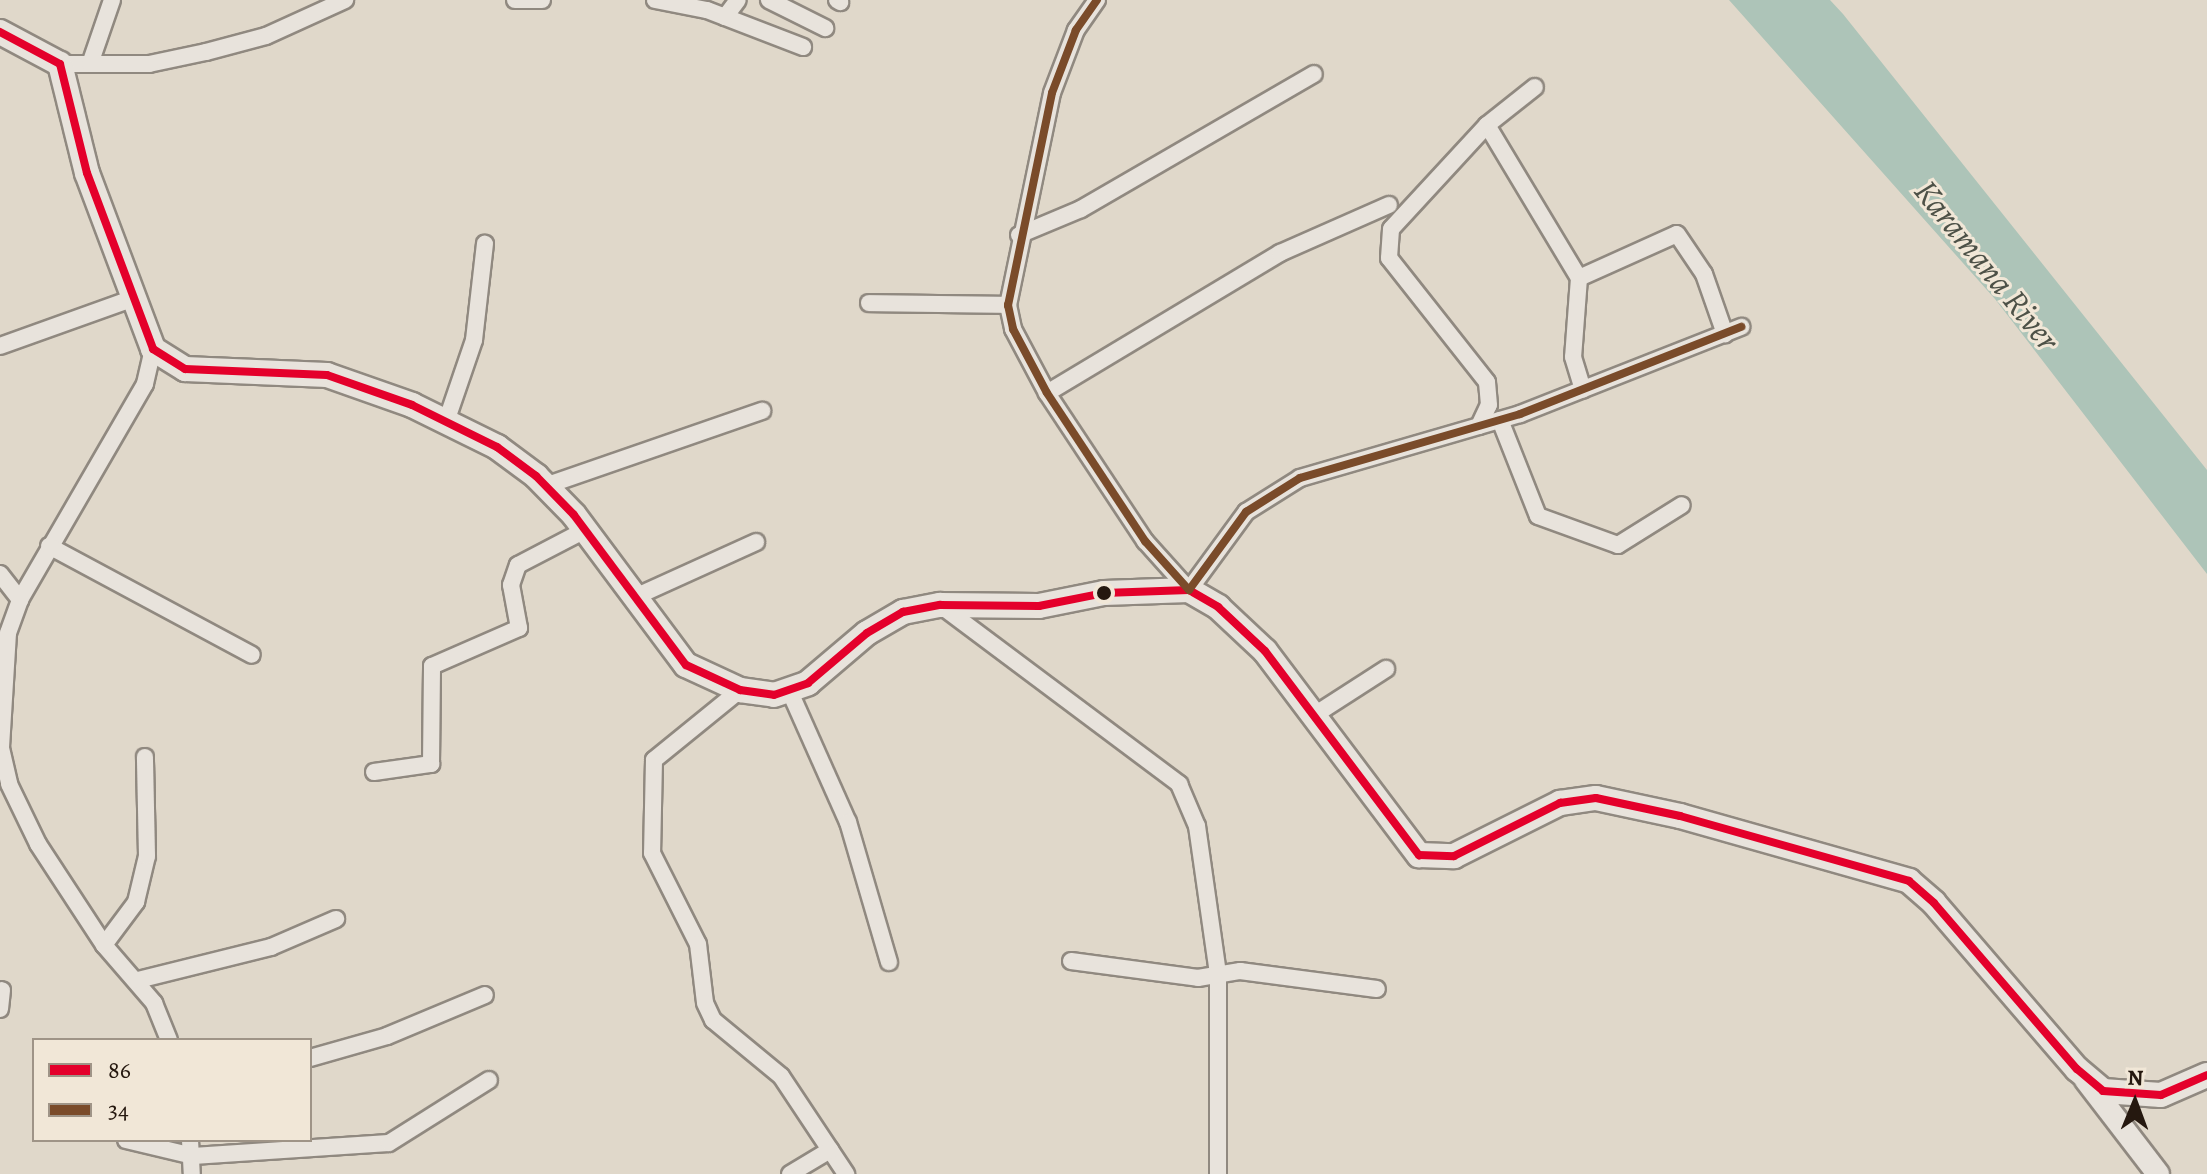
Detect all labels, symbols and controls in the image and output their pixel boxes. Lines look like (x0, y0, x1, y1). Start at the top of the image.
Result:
water label: Karamana River (1906, 172, 2068, 358)
unlabelled marker (1096, 585, 1112, 601)
legend (32, 1038, 312, 1142)
text: 86 (108, 1054, 131, 1086)
north arrow (2095, 1062, 2175, 1142)
text: N (2127, 1063, 2144, 1093)
text: 34 (108, 1094, 129, 1126)

